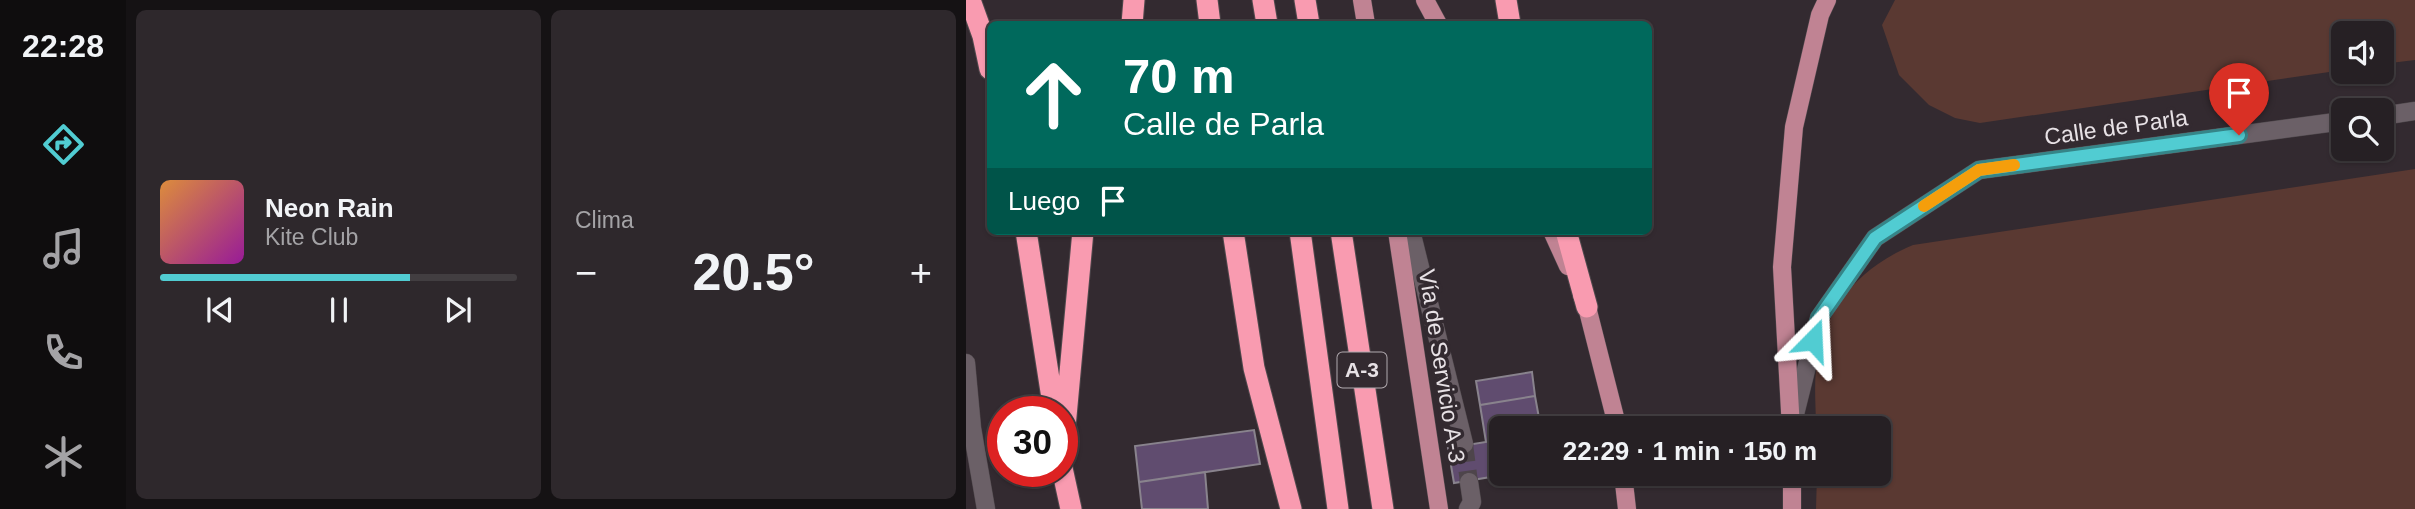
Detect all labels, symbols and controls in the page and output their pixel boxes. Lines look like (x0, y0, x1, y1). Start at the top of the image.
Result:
map controls (2331, 21, 2394, 161)
button: sound (2331, 21, 2394, 84)
text: 22:28 (22, 28, 104, 64)
icon: ahead (1008, 49, 1099, 140)
text: 70 m (1123, 49, 1235, 103)
pin (2209, 63, 2269, 135)
icon: arrive (2220, 74, 2258, 112)
button: search (2331, 98, 2394, 161)
street label: Calle de Parla (2043, 104, 2190, 150)
text: Calle de Parla (1123, 106, 1324, 142)
icon: directions (39, 120, 88, 169)
icon: arrive (1094, 182, 1132, 220)
text: Luego (1008, 186, 1080, 216)
text: Neon Rain (265, 193, 394, 223)
text: Clima (575, 207, 634, 233)
icon: music (39, 224, 88, 273)
text: Kite Club (265, 224, 358, 250)
text: 20.5° (692, 243, 815, 301)
text: − (575, 252, 597, 294)
text: + (910, 252, 932, 294)
street label: Vía de Servicio A-3 (1414, 267, 1470, 465)
icon: previous (201, 291, 239, 329)
icon: pause (320, 291, 358, 329)
icon: next (439, 291, 477, 329)
position arrow (1776, 303, 1850, 377)
icon: phone (39, 328, 88, 377)
road number: A-3 (1338, 352, 1386, 388)
speed limit sign: 30 (987, 396, 1078, 487)
icon: climate (39, 432, 88, 481)
text: 22:29 · 1 min · 150 m (1563, 436, 1817, 466)

